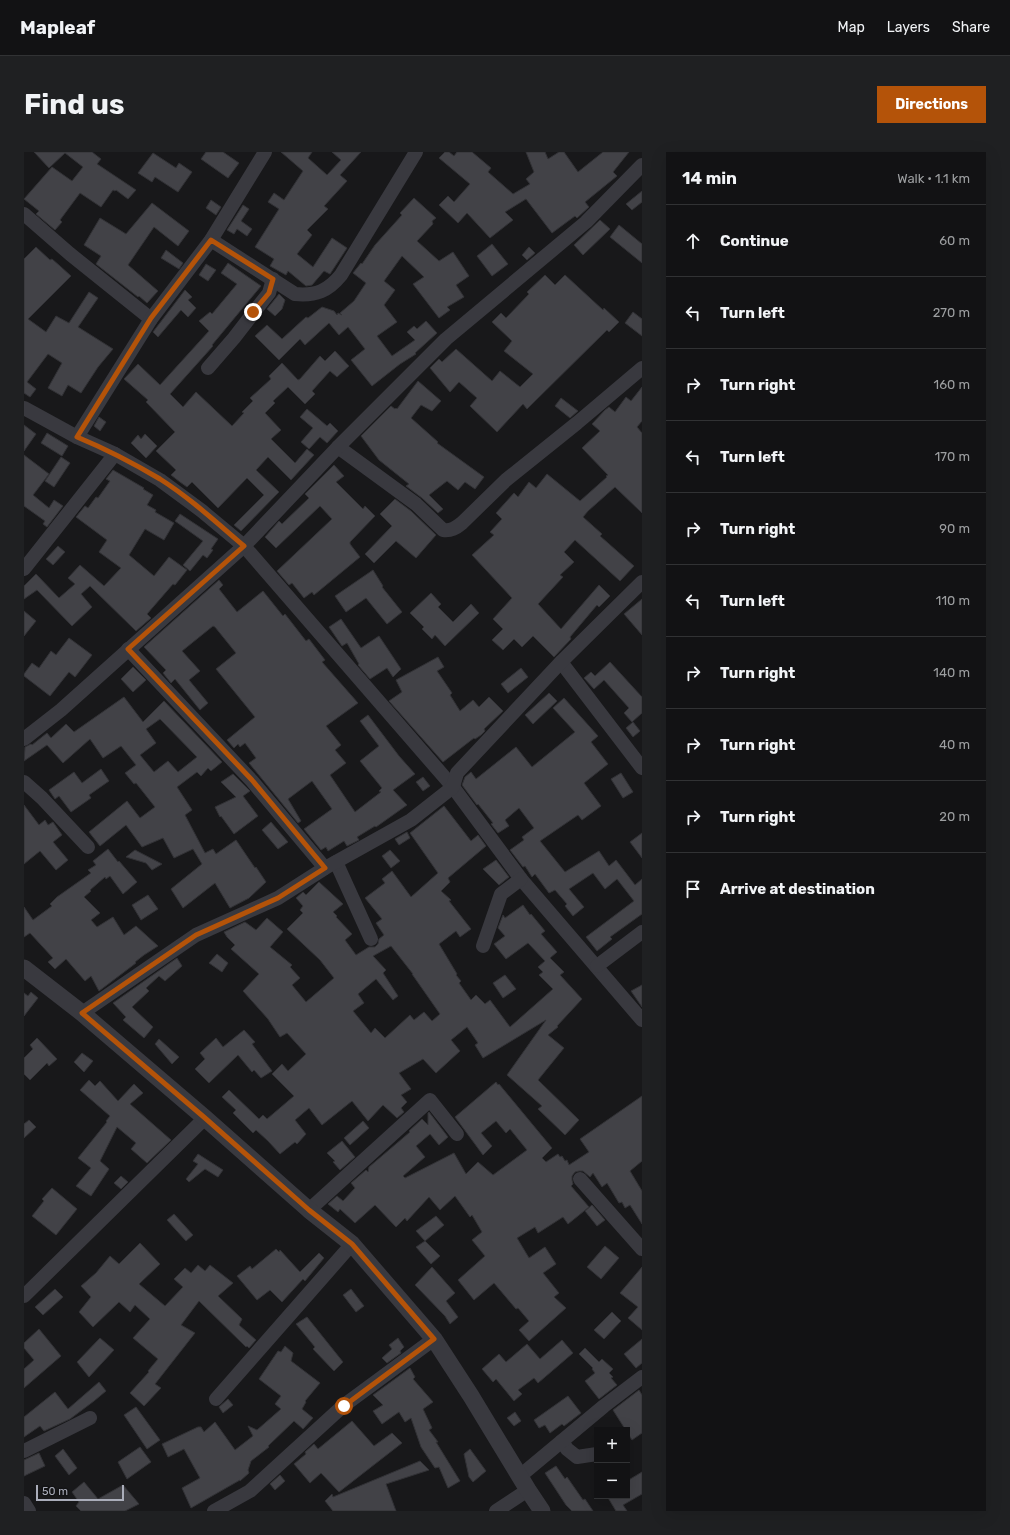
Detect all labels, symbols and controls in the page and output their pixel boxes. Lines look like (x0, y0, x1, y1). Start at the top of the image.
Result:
text: Mapleaf (20, 16, 95, 39)
text: Map (838, 19, 865, 36)
text: Layers (887, 19, 930, 36)
text: Share (952, 19, 990, 36)
button: Directions (877, 86, 986, 123)
text: Find us (24, 88, 124, 121)
text: 14 min (682, 168, 737, 188)
text: Walk · 1.1 km (897, 171, 970, 186)
icon: ahead (682, 230, 704, 252)
text: Continue (720, 232, 789, 250)
text: 60 m (939, 233, 970, 248)
icon: left (682, 302, 704, 324)
route end (244, 303, 262, 321)
text: Turn left (720, 304, 785, 322)
text: 270 m (933, 305, 970, 320)
icon: right (682, 374, 704, 396)
text: Turn right (720, 376, 795, 394)
text: 160 m (934, 377, 970, 392)
icon: left (682, 446, 704, 468)
text: Turn left (720, 448, 785, 466)
text: 170 m (935, 449, 970, 464)
icon: right (682, 518, 704, 540)
text: Turn right (720, 520, 795, 538)
text: 90 m (939, 521, 970, 536)
icon: left (682, 590, 704, 612)
text: Turn left (720, 592, 785, 610)
text: 110 m (936, 593, 970, 608)
icon: right (682, 662, 704, 684)
text: Turn right (720, 664, 795, 682)
text: 140 m (933, 665, 970, 680)
icon: right (682, 734, 704, 756)
text: Turn right (720, 736, 795, 754)
text: 40 m (939, 737, 970, 752)
icon: right (682, 806, 704, 828)
text: Turn right (720, 808, 795, 826)
text: 20 m (939, 809, 970, 824)
icon: arrive (682, 878, 704, 900)
text: Arrive at destination (720, 880, 875, 898)
route start (335, 1397, 353, 1415)
map controls (594, 1427, 630, 1499)
button: + (594, 1427, 630, 1463)
button: − (594, 1463, 630, 1499)
scale bar (36, 1483, 124, 1502)
text: 50 m (42, 1485, 68, 1498)

